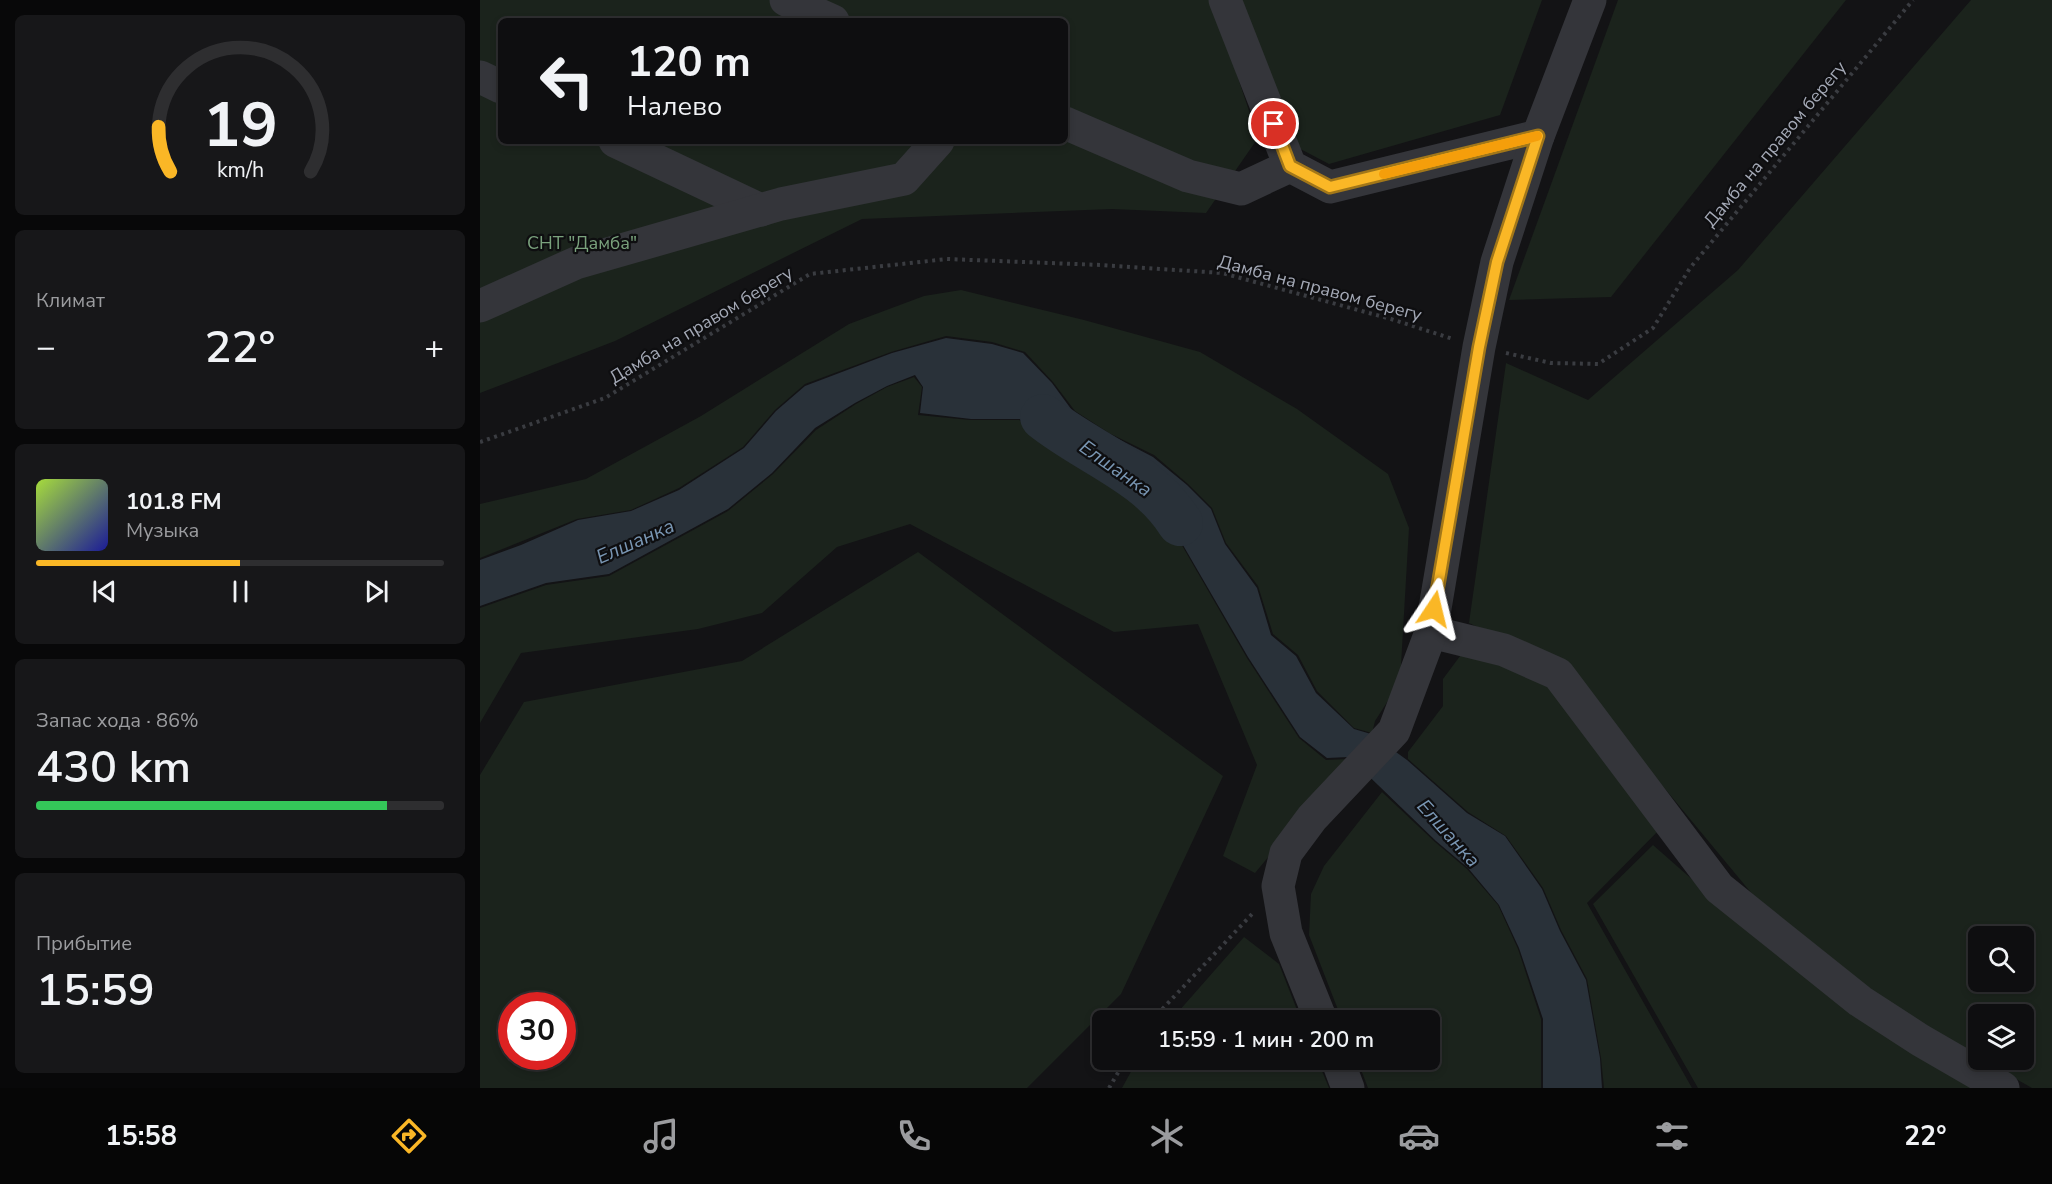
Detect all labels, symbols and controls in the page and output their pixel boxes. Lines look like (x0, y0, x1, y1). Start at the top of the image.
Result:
text: 120 m (627, 34, 751, 91)
icon: left (528, 42, 606, 120)
street label: Дамба на правом берегу (1698, 55, 1852, 232)
text: 19 (203, 83, 277, 168)
text: Налево (627, 88, 722, 125)
pin (1248, 98, 1299, 149)
icon: arrive (1257, 107, 1290, 140)
text: km/h (216, 155, 264, 185)
park label: СНТ "Дамба" (527, 231, 637, 255)
street label: Дамба на правом берегу (1215, 249, 1425, 327)
street label: Дамба на правом берегу (605, 260, 798, 389)
text: Климат (36, 287, 105, 314)
text: 22° (205, 317, 275, 378)
text: − (36, 325, 56, 370)
text: + (424, 325, 444, 370)
water label: Елшанка (1074, 434, 1157, 503)
text: 101.8 FM (126, 487, 222, 517)
water label: Елшанка (592, 512, 679, 571)
text: Музыка (126, 517, 199, 544)
icon: previous (88, 575, 121, 608)
icon: pause (224, 575, 257, 608)
icon: next (360, 575, 393, 608)
position arrow (1402, 577, 1466, 641)
text: Запас хода · 86% (36, 707, 199, 734)
text: 430 km (36, 737, 191, 798)
water label: Елшанка (1411, 793, 1486, 873)
map controls (1968, 926, 2034, 1070)
button: search (1968, 926, 2034, 992)
text: Прибытие (36, 930, 132, 957)
text: 15:59 (36, 960, 155, 1021)
speed limit sign: 30 (498, 992, 576, 1070)
button: layers (1968, 1004, 2034, 1070)
text: 15:59 · 1 мин · 200 m (1158, 1025, 1374, 1055)
icon: directions (388, 1115, 430, 1157)
icon: music (640, 1115, 682, 1157)
icon: phone (893, 1115, 935, 1157)
icon: climate (1146, 1115, 1188, 1157)
icon: car (1398, 1115, 1440, 1157)
icon: filters (1651, 1115, 1693, 1157)
text: 15:58 (105, 1118, 177, 1155)
text: 22° (1904, 1118, 1947, 1155)

